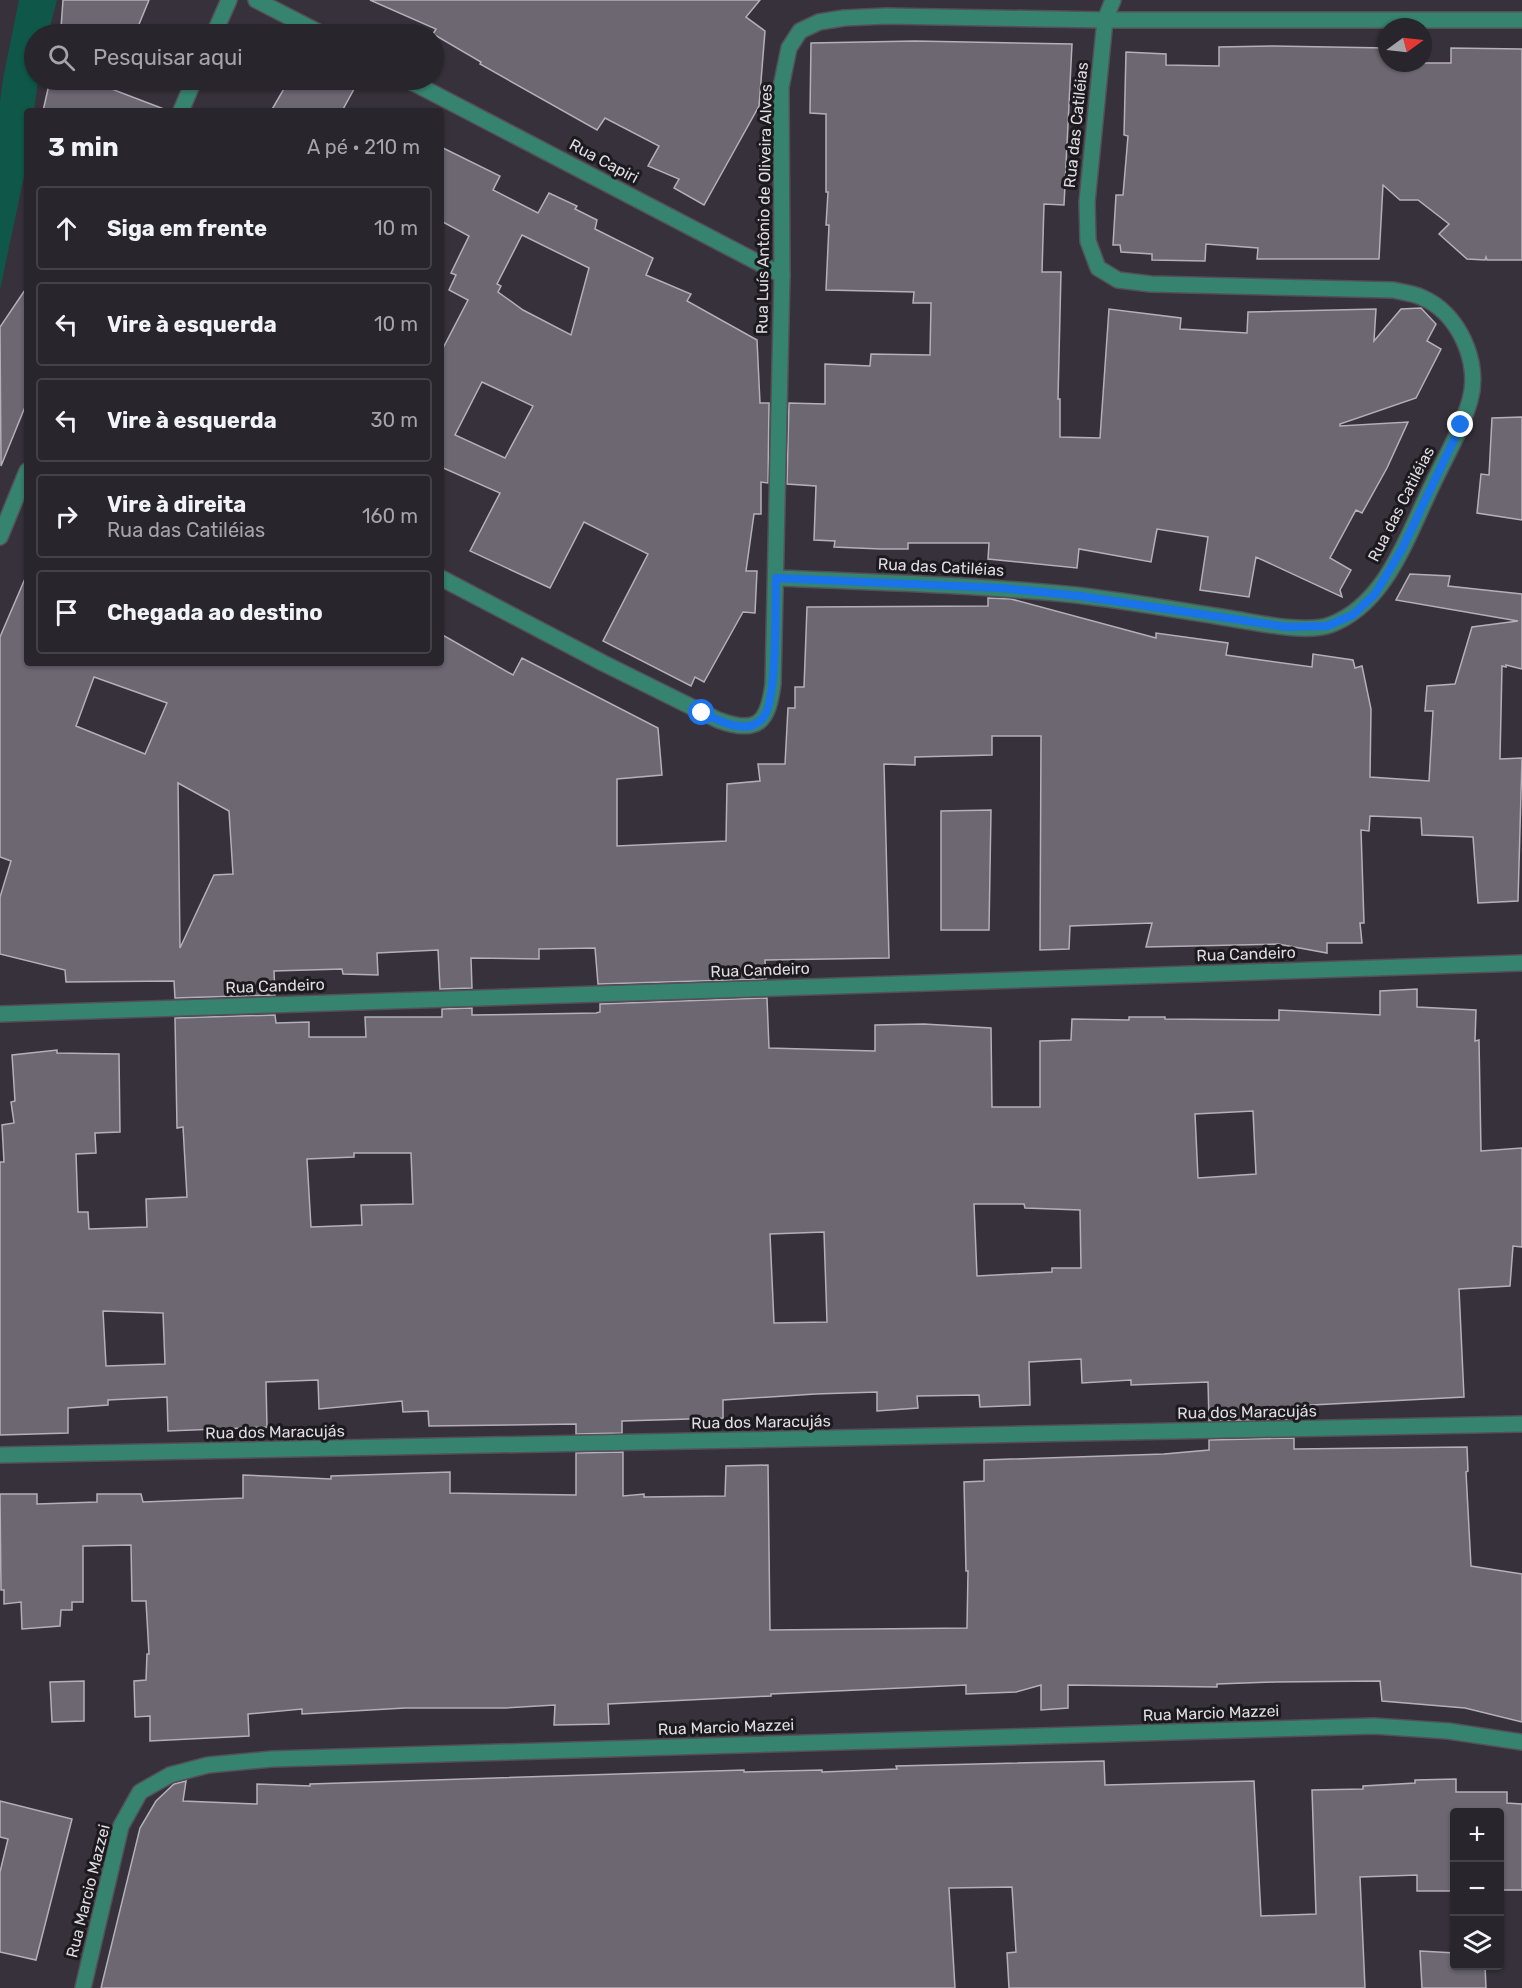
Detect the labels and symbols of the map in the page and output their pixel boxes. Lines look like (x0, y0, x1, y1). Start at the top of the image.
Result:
north arrow (1378, 18, 1432, 72)
street label: Rua das Catiléias (1060, 61, 1092, 189)
street label: Rua Luís Antônio de Oliveira Alves (752, 84, 776, 334)
street label: Rua Capiri (566, 135, 642, 187)
route end (1447, 411, 1473, 437)
street label: Rua das Catiléias (1364, 443, 1438, 565)
street label: Rua das Catiléias (877, 554, 1005, 580)
route start (688, 699, 714, 725)
street label: Rua Candeiro (1196, 943, 1296, 965)
street label: Rua Candeiro (710, 959, 810, 981)
street label: Rua Candeiro (225, 975, 325, 997)
street label: Rua dos Maracujás (1177, 1401, 1317, 1423)
street label: Rua dos Maracujás (691, 1411, 831, 1433)
street label: Rua dos Maracujás (205, 1421, 345, 1443)
street label: Rua Marcio Mazzei (1142, 1701, 1280, 1725)
street label: Rua Marcio Mazzei (657, 1715, 795, 1739)
street label: Rua Marcio Mazzei (62, 1822, 114, 1960)

